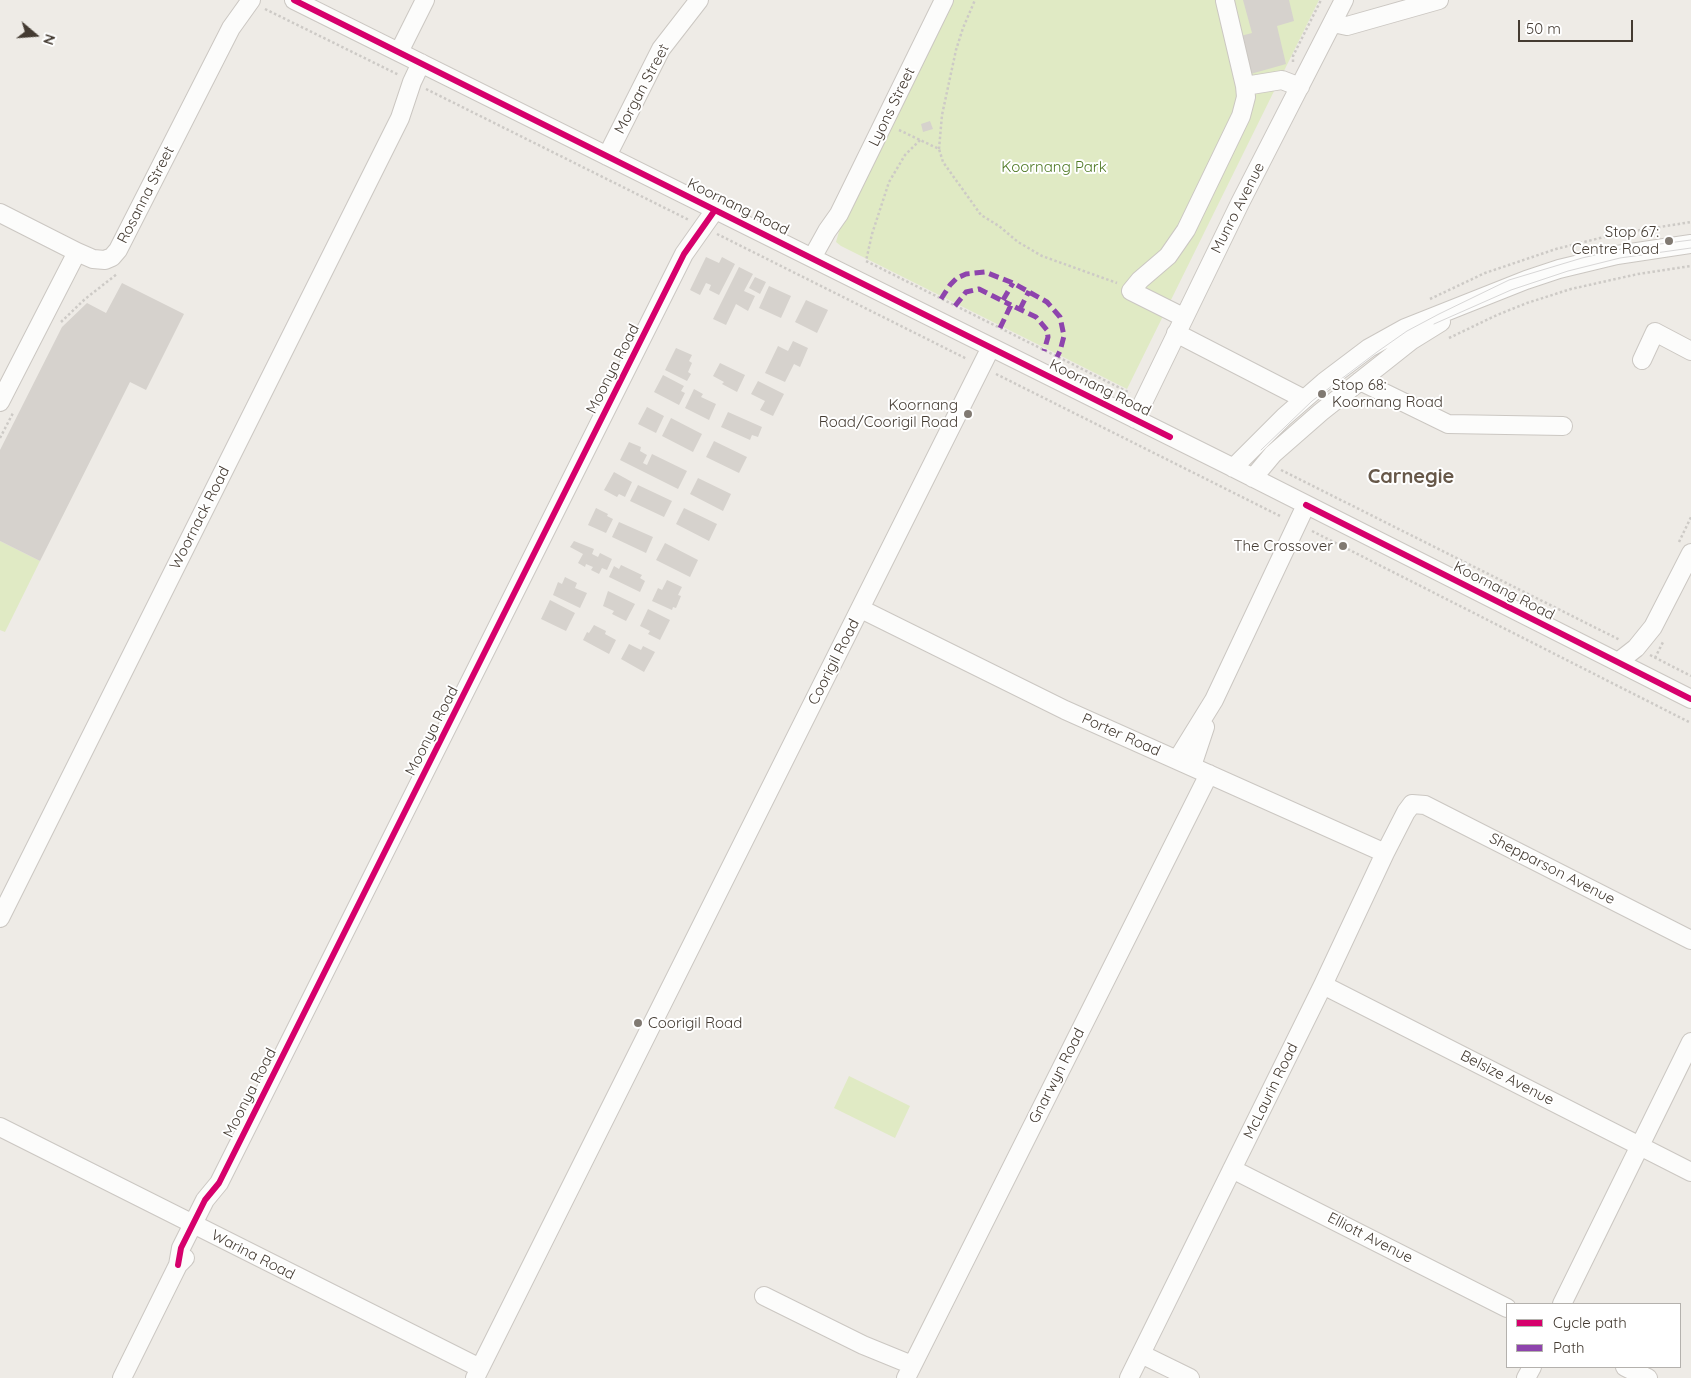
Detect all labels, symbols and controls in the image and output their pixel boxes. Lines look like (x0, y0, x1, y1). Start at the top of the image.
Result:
north arrow (10, 10, 60, 60)
scale bar (1521, 10, 1636, 42)
text: 50 m (1526, 19, 1561, 38)
text: N (39, 32, 59, 47)
street label: Morgan Street (611, 41, 673, 137)
street label: Lyons Street (865, 64, 919, 150)
street label: Rosanna Street (114, 143, 178, 247)
park label: Koornang Park (1001, 158, 1107, 176)
street label: Munro Avenue (1207, 160, 1269, 256)
street label: Koornang Road (684, 175, 792, 239)
place label: Stop 67: Centre Road (1572, 223, 1659, 258)
marker: Stop 67: Centre Road (1663, 235, 1675, 247)
street label: Moonya Road (583, 321, 643, 417)
street label: Koornang Road (1046, 356, 1154, 420)
place label: Stop 68: Koornang Road (1332, 376, 1443, 411)
marker: Stop 68: Koornang Road (1316, 388, 1328, 400)
place label: Koornang Road/Coorigil Road (819, 396, 958, 431)
marker: Koornang Road/Coorigil Road (962, 408, 974, 420)
street label: Woornack Road (166, 464, 234, 572)
district label: Carnegie (1368, 465, 1454, 489)
place label: The Crossover (1233, 537, 1333, 555)
marker: The Crossover (1337, 540, 1349, 552)
street label: Koornang Road (1451, 558, 1557, 624)
street label: Coorigil Road (805, 616, 863, 708)
street label: Moonya Road (402, 683, 462, 779)
street label: Porter Road (1079, 710, 1163, 760)
street label: Shepparson Avenue (1486, 830, 1618, 908)
place label: Coorigil Road (648, 1014, 742, 1032)
marker: Coorigil Road (632, 1017, 644, 1029)
street label: Gnarwyn Road (1025, 1025, 1089, 1127)
street label: McLaurin Road (1240, 1040, 1302, 1142)
street label: Moonya Road (220, 1045, 280, 1141)
street label: Belsize Avenue (1457, 1047, 1557, 1109)
street label: Elliott Avenue (1324, 1209, 1416, 1267)
street label: Warina Road (208, 1226, 298, 1284)
legend (1506, 1303, 1681, 1368)
text: Cycle path (1553, 1313, 1627, 1332)
text: Path (1553, 1338, 1585, 1357)

